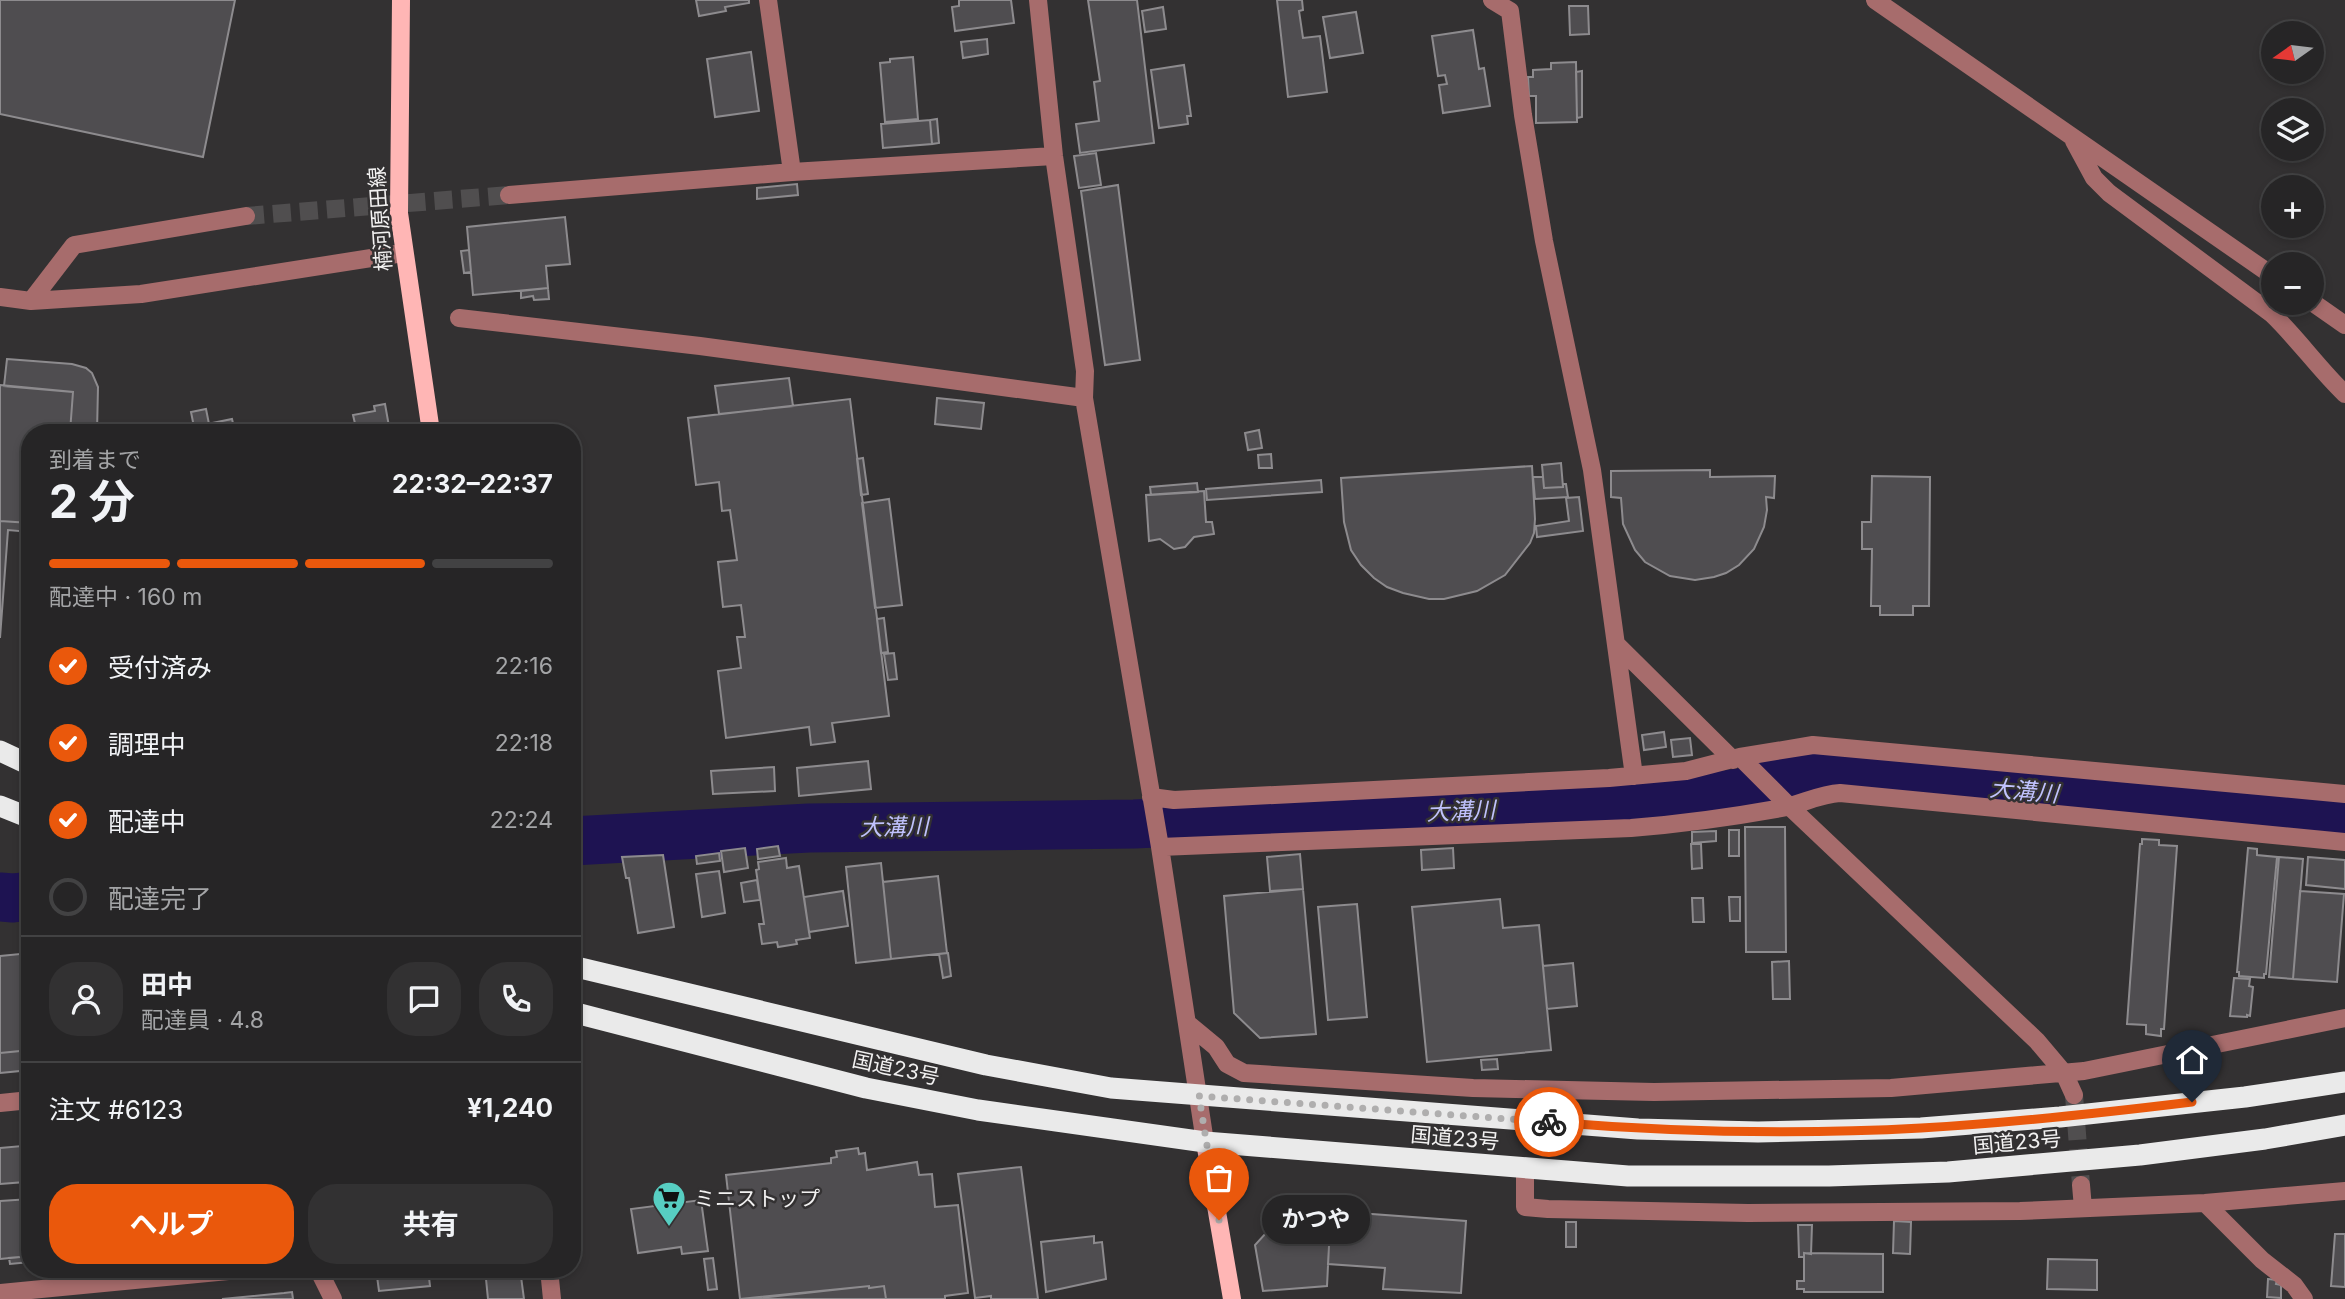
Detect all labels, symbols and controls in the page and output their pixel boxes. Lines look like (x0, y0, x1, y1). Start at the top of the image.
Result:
north arrow (2261, 21, 2324, 84)
map controls (2261, 21, 2324, 315)
button: layers (2261, 98, 2324, 161)
street label: 楠河原田線 (364, 166, 396, 272)
button: + (2261, 175, 2324, 238)
button: − (2261, 252, 2324, 315)
text: 到着まで (49, 446, 141, 474)
text: 22:32–22:37 (392, 468, 553, 499)
text: 2 分 (49, 473, 135, 529)
text: 配達中 · 160 m (49, 583, 202, 611)
icon: check (49, 647, 87, 685)
text: 受付済み (108, 652, 212, 683)
text: 22:16 (495, 652, 553, 680)
icon: check (49, 724, 87, 762)
text: 調理中 (108, 729, 186, 760)
text: 22:18 (495, 729, 553, 757)
water label: 大溝川 (1988, 774, 2063, 808)
water label: 大溝川 (1426, 796, 1499, 826)
icon: check (49, 801, 87, 839)
text: 配達中 (108, 806, 186, 837)
text: 22:24 (490, 806, 553, 834)
water label: 大溝川 (859, 812, 932, 842)
text: 配達完了 (108, 883, 212, 914)
button: person (49, 962, 123, 1036)
button: chat (387, 962, 461, 1036)
button: phone (479, 962, 553, 1036)
text: 田中 (141, 969, 193, 1000)
text: 配達員 · 4.8 (141, 1006, 264, 1034)
pin (2162, 1030, 2222, 1102)
icon: home (2173, 1041, 2211, 1079)
street label: 国道23号 (850, 1047, 942, 1089)
courier (1514, 1087, 1584, 1157)
text: ¥1,240 (467, 1092, 553, 1123)
text: 注文 #6123 (49, 1094, 183, 1125)
icon: bike (1530, 1103, 1568, 1141)
street label: 国道23号 (1410, 1122, 1500, 1154)
street label: 国道23号 (1972, 1126, 2062, 1158)
pin (1189, 1148, 1249, 1220)
icon: bag (1200, 1159, 1238, 1197)
supermarket icon: ミニストップ (650, 1179, 688, 1228)
button: ヘルプ (49, 1184, 294, 1264)
button: 共有 (308, 1184, 553, 1264)
place label: ミニストップ (694, 1186, 820, 1211)
callout: かつや (1261, 1196, 1370, 1244)
text: かつや (1282, 1205, 1351, 1233)

